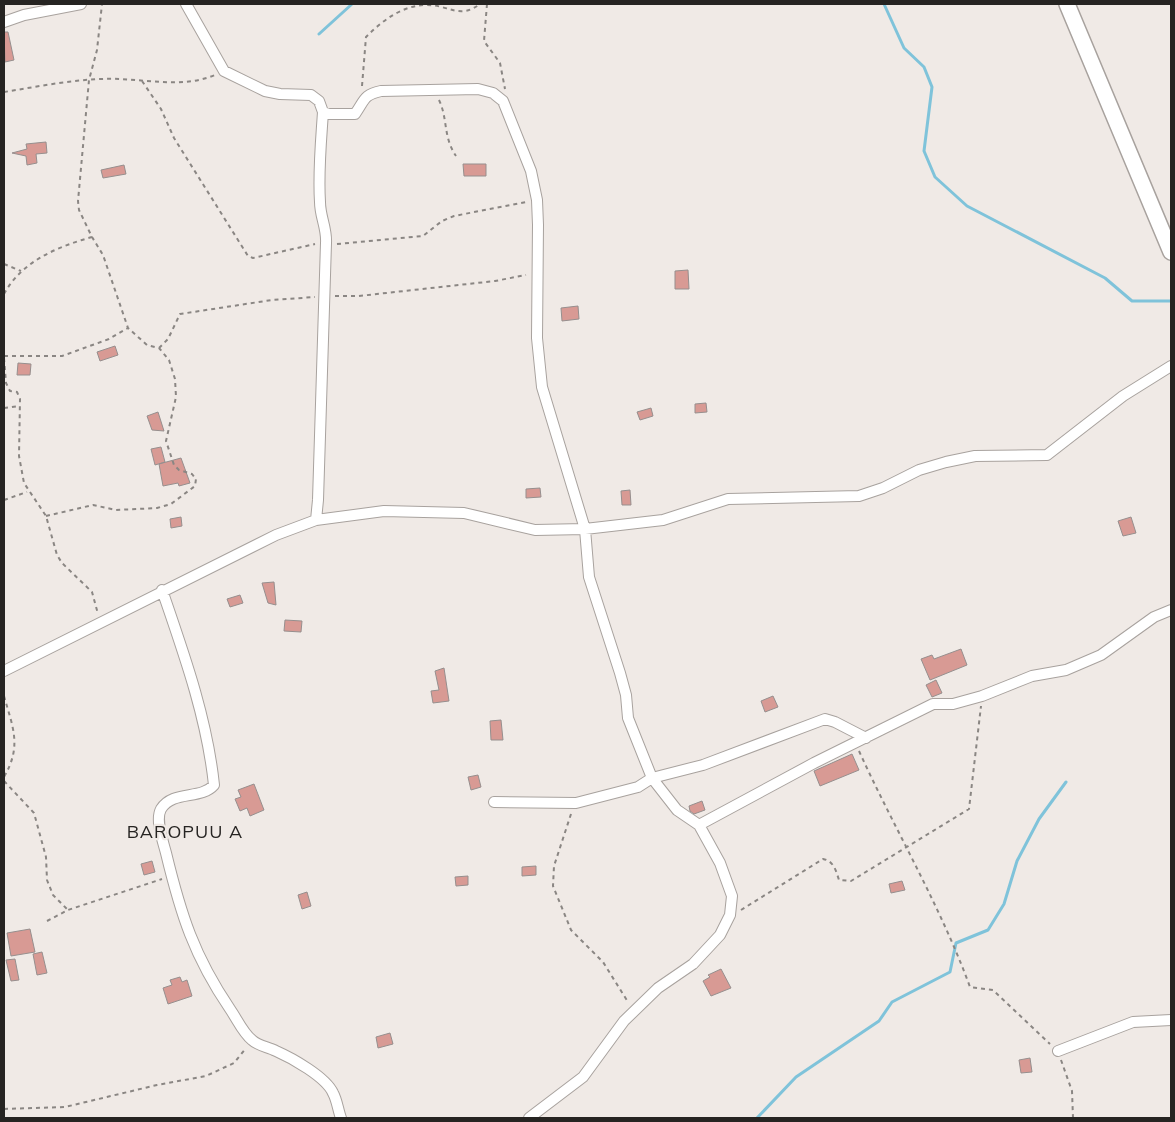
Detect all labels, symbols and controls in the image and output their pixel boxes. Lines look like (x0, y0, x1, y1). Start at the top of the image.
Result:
district label: BAROPUU A (127, 820, 243, 843)

